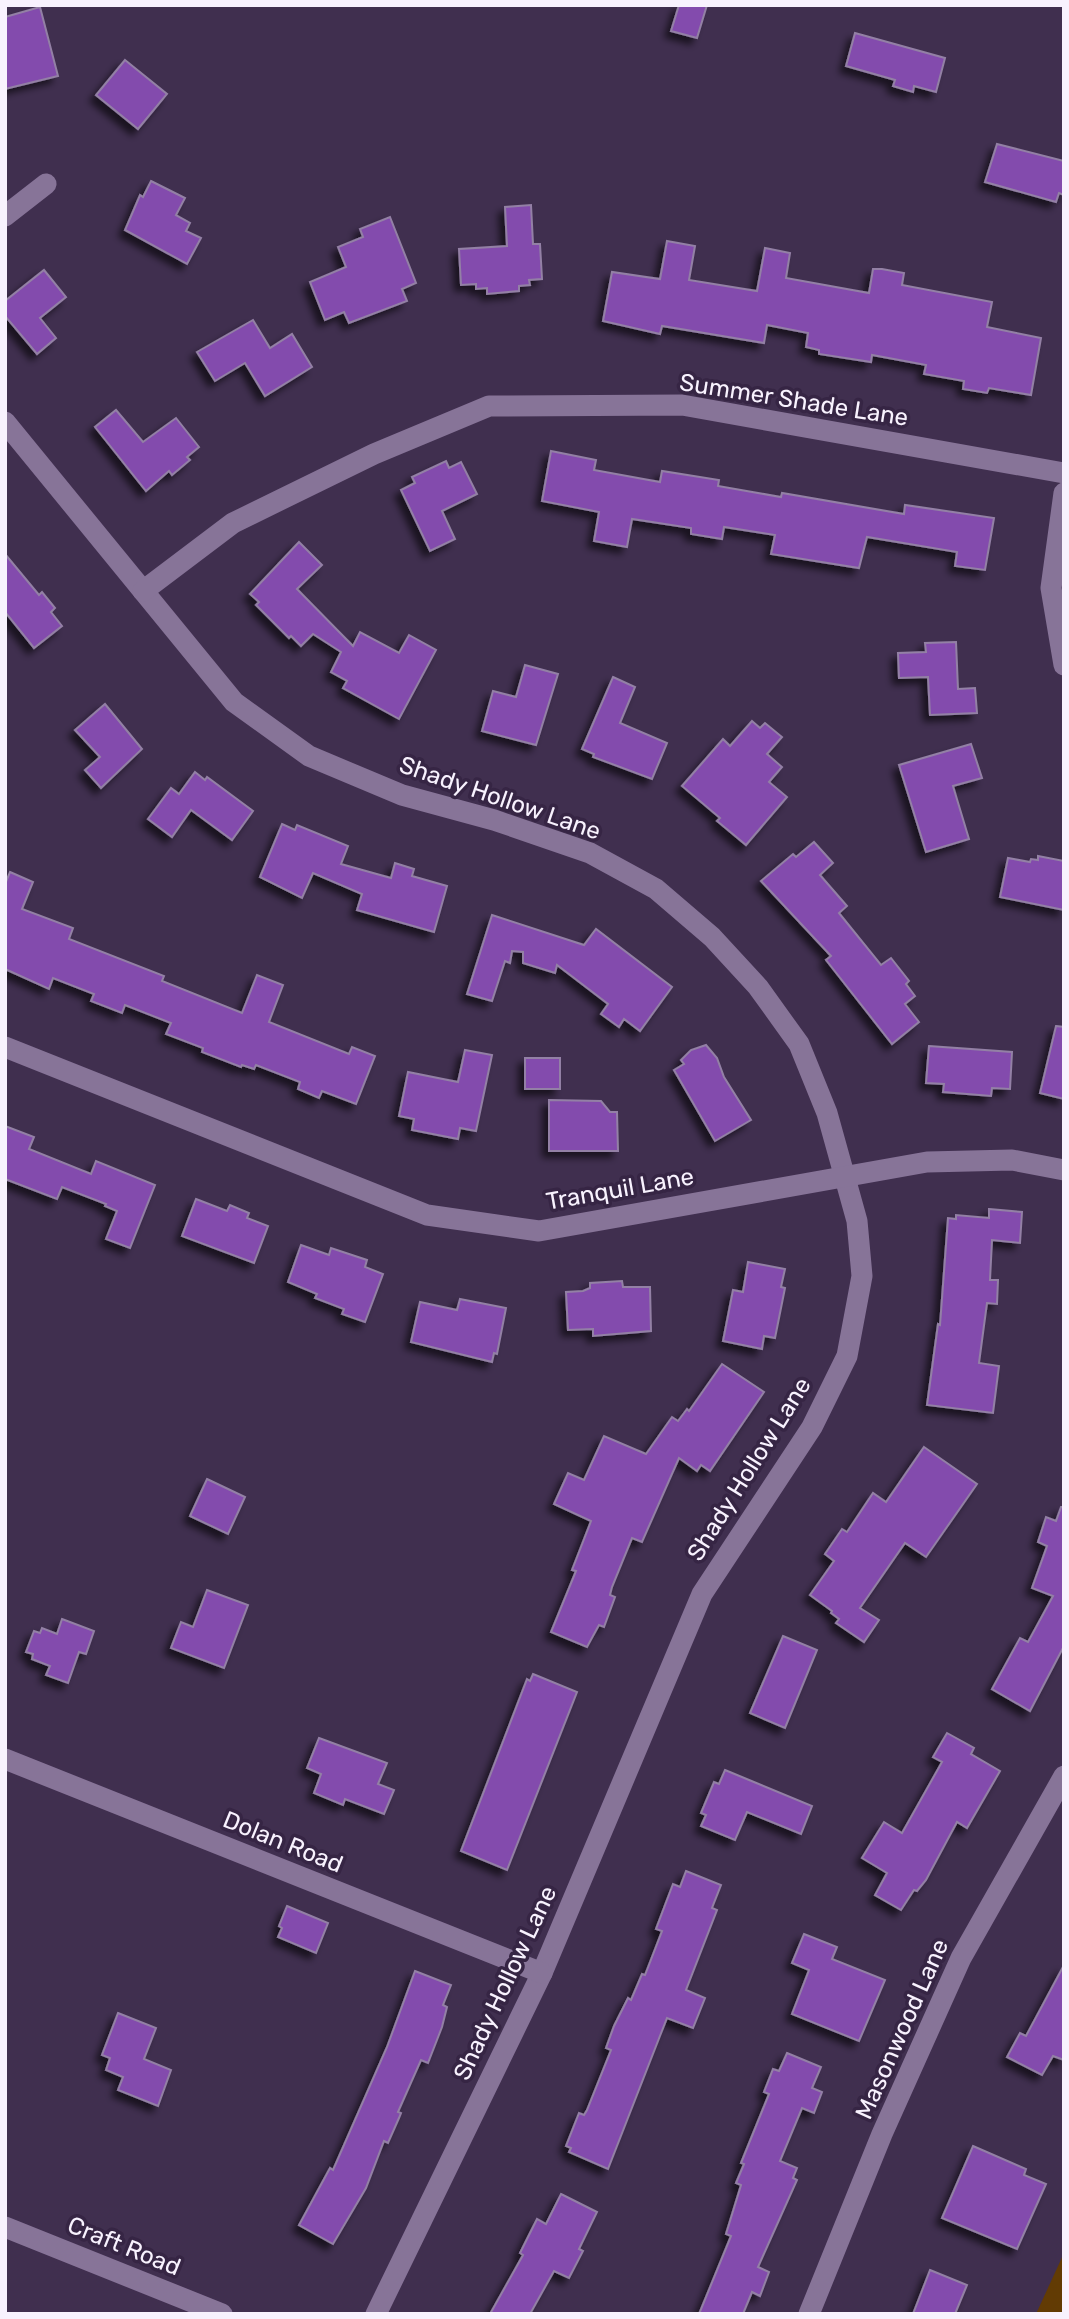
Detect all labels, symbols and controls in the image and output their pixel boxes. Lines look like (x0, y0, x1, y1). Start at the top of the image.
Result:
street label: Summer Shade Lane (678, 368, 910, 432)
street label: Shady Hollow Lane (396, 750, 604, 846)
street label: Tranquil Lane (544, 1162, 696, 1216)
street label: Shady Hollow Lane (681, 1372, 817, 1566)
street label: Dolan Road (219, 1805, 347, 1879)
street label: Shady Hollow Lane (448, 1882, 562, 2084)
street label: Masonwood Lane (850, 1935, 954, 2123)
street label: Craft Road (63, 2211, 185, 2281)

